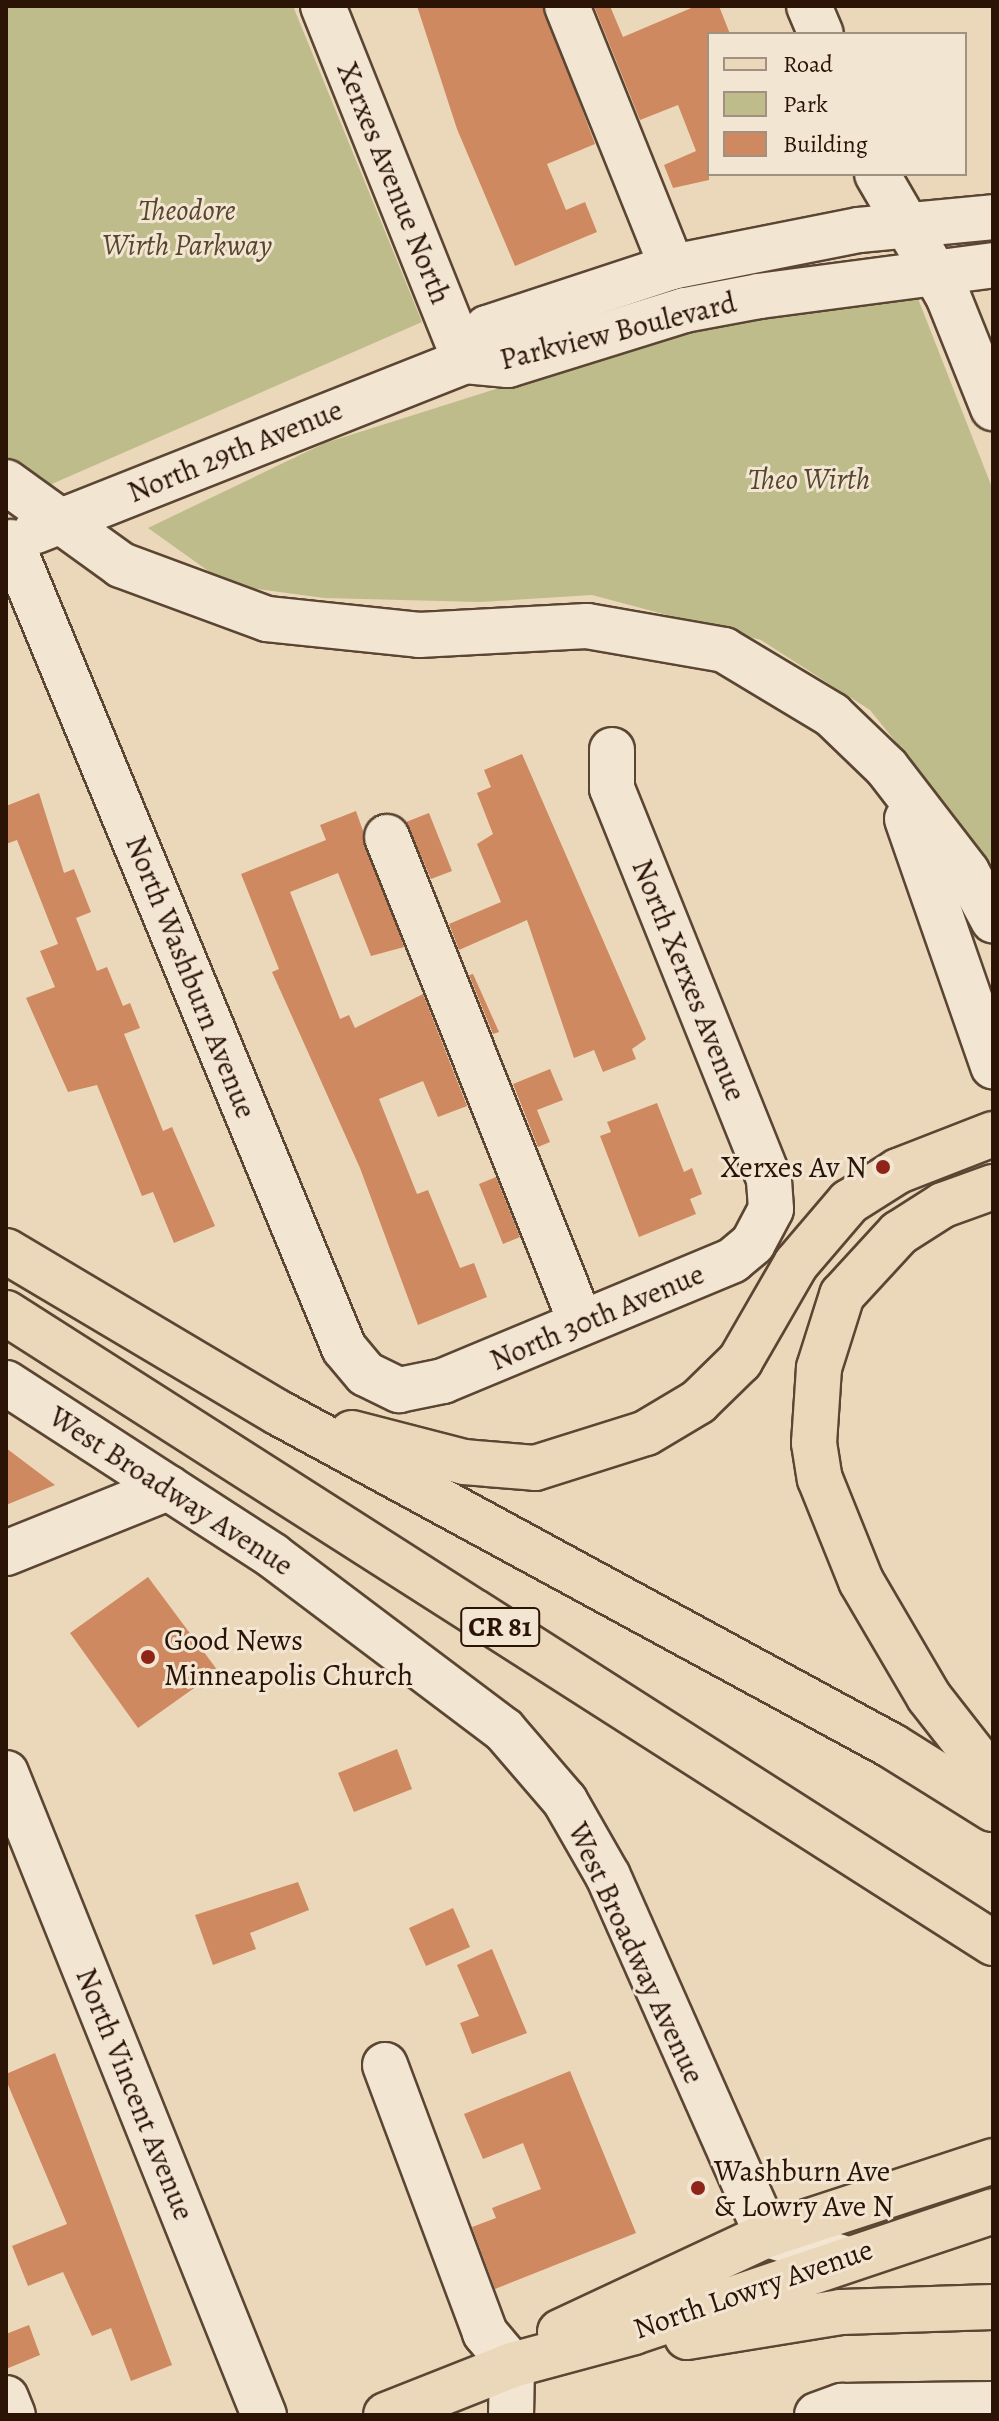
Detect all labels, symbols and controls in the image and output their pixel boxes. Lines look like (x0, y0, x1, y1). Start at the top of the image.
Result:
legend (707, 32, 967, 176)
text: Road (783, 48, 833, 80)
street label: Xerxes Avenue North (329, 57, 459, 309)
text: Park (783, 88, 828, 120)
text: Building (783, 128, 868, 160)
park label: Theodore Wirth Parkway (102, 192, 272, 262)
street label: Parkview Boulevard (496, 284, 740, 378)
street label: North 29th Avenue (122, 392, 348, 510)
park label: Theo Wirth (748, 461, 870, 497)
street label: North Washburn Avenue (118, 830, 264, 1124)
street label: North Xerxes Avenue (624, 854, 754, 1106)
place label: Xerxes Av N (720, 1149, 867, 1185)
marker: Xerxes Av N (874, 1158, 892, 1176)
street label: North 30th Avenue (485, 1256, 709, 1378)
street label: West Broadway Avenue (42, 1399, 300, 1583)
road number: CR 81 (460, 1603, 540, 1651)
place label: Good News Minneapolis Church (164, 1622, 413, 1692)
marker: Good News Minneapolis Church (139, 1648, 157, 1666)
street label: West Broadway Avenue (560, 1817, 712, 2089)
street label: North Vincent Avenue (68, 1963, 202, 2225)
place label: Washburn Ave & Lowry Ave N (714, 2153, 894, 2224)
marker: Washburn Ave & Lowry Ave N (689, 2179, 707, 2197)
street label: North Lowry Avenue (629, 2231, 877, 2347)

